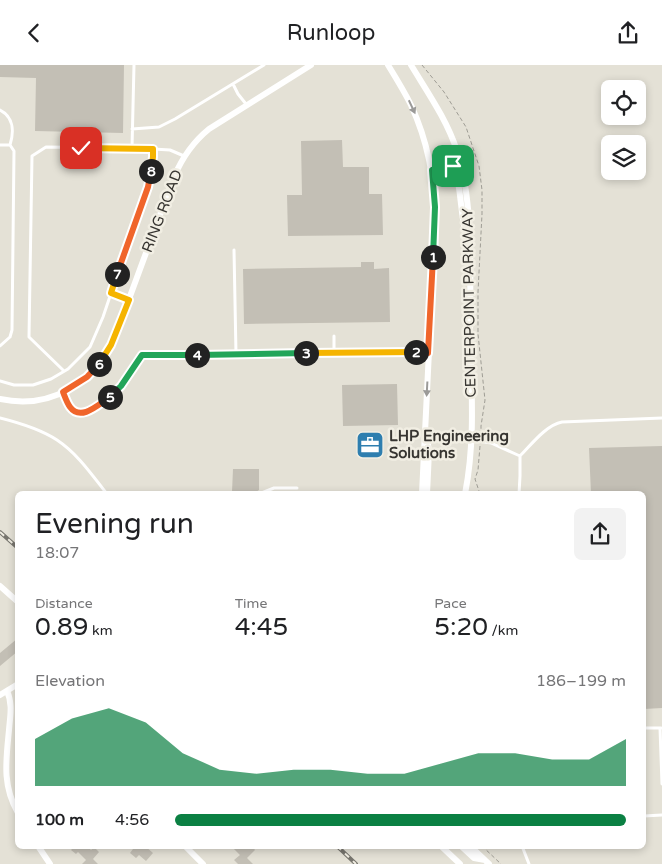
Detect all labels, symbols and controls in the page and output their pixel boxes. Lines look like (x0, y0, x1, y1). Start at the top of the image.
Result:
icon: back (20, 19, 48, 47)
icon: share (614, 19, 642, 47)
text: Runloop (287, 20, 375, 46)
map controls (601, 80, 646, 180)
button: locate (601, 80, 646, 125)
one-way arrow (407, 100, 416, 115)
pin (60, 127, 102, 169)
icon: check (67, 134, 95, 162)
button: layers (601, 135, 646, 180)
pin (432, 145, 474, 187)
icon: arrive (439, 152, 467, 180)
pin: 8 (138, 159, 164, 183)
text: 8 (147, 163, 156, 180)
street label: RING ROAD (138, 167, 186, 255)
street label: CENTERPOINT PARKWAY (458, 208, 480, 398)
pin: 1 (420, 245, 446, 269)
text: 1 (429, 249, 438, 266)
pin: 7 (104, 261, 130, 287)
text: 7 (113, 266, 122, 283)
pin: 2 (404, 339, 428, 365)
pin: 3 (294, 341, 318, 365)
pin: 4 (184, 343, 210, 367)
text: 2 (412, 344, 421, 361)
text: 3 (302, 345, 311, 362)
text: 4 (193, 347, 202, 364)
pin: 6 (86, 351, 112, 377)
text: 6 (95, 356, 104, 373)
one-way arrow (422, 381, 430, 397)
pin: 5 (98, 385, 122, 409)
text: 5 (106, 389, 115, 406)
place label: LHP Engineering Solutions (389, 427, 509, 462)
office icon: LHP Engineering Solutions (355, 430, 385, 460)
text: Evening run (35, 507, 194, 541)
button: share (574, 508, 626, 560)
text: 18:07 (35, 543, 79, 563)
text: Distance (35, 595, 93, 612)
text: Time (235, 595, 267, 612)
text: Pace (434, 595, 467, 612)
text: 0.89 (35, 612, 88, 642)
text: 4:45 (235, 612, 288, 642)
text: 5:20 (434, 612, 488, 642)
text: km (88, 622, 113, 639)
text: /km (488, 622, 518, 639)
text: Elevation (35, 671, 105, 691)
text: 186–199 m (536, 671, 626, 691)
text: 100 m (35, 810, 84, 830)
text: 4:56 (115, 810, 149, 830)

